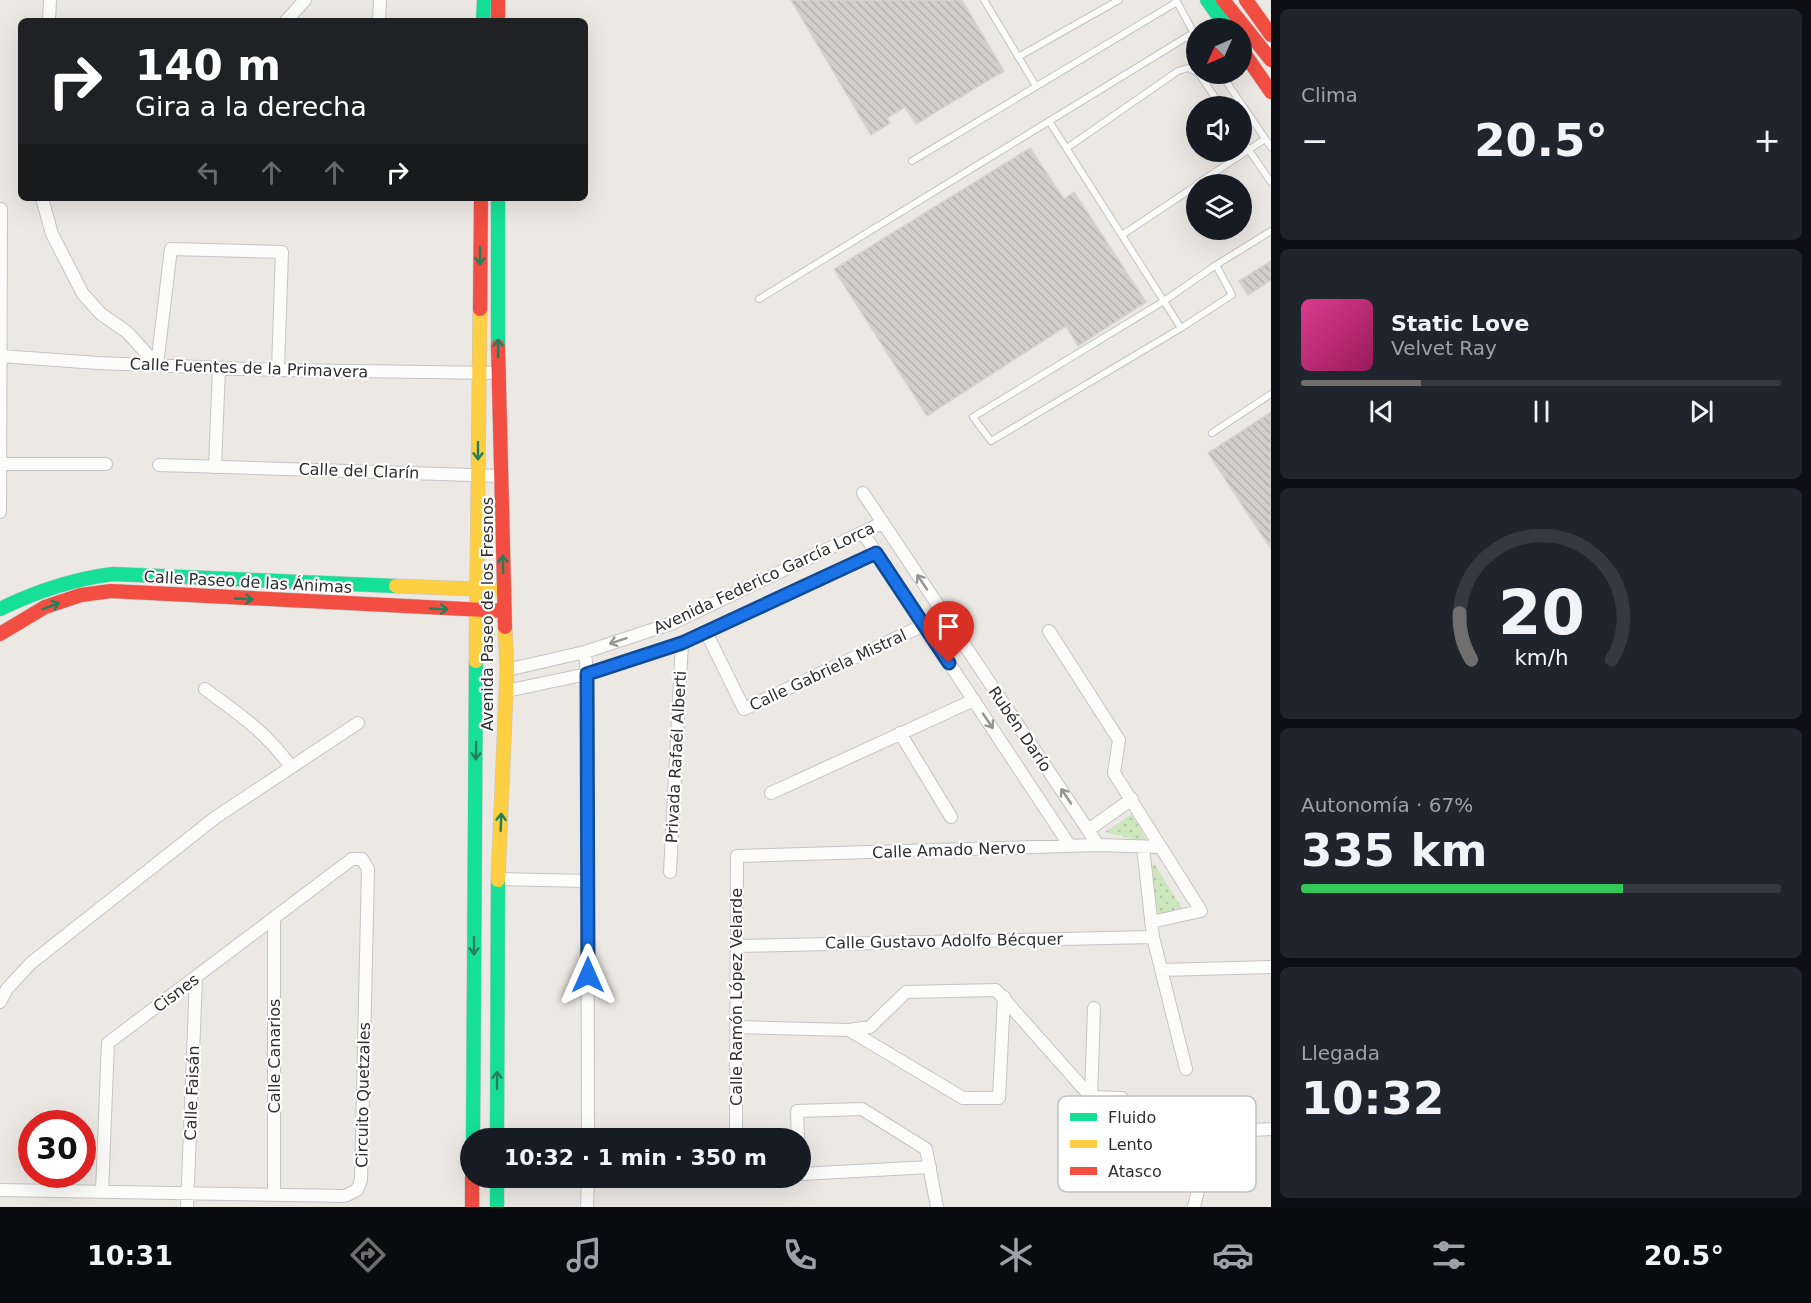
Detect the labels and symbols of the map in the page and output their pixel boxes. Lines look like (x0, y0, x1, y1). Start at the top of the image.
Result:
north arrow (1186, 18, 1252, 84)
one-way arrow (474, 246, 486, 266)
one-way arrow (492, 339, 504, 359)
street label: Calle Fuentes de la Primavera (129, 354, 369, 382)
one-way arrow (473, 441, 484, 461)
street label: Calle del Clarín (298, 459, 420, 483)
street label: Avenida Paseo de los Fresnos (478, 497, 497, 731)
street label: Avenida Federico García Lorca (650, 518, 878, 638)
one-way arrow (498, 555, 509, 575)
street label: Calle Paseo de las Ánimas (143, 567, 353, 597)
one-way arrow (916, 574, 928, 591)
one-way arrow (233, 593, 253, 604)
one-way arrow (41, 599, 60, 610)
pin (923, 601, 974, 663)
one-way arrow (428, 604, 448, 615)
street label: Calle Gabriela Mistral (746, 625, 910, 715)
one-way arrow (609, 636, 628, 647)
street label: Privada Rafaél Alberti (662, 670, 690, 844)
street label: Rubén Darío (985, 683, 1055, 775)
one-way arrow (982, 713, 994, 729)
one-way arrow (470, 741, 482, 761)
one-way arrow (1060, 788, 1072, 805)
one-way arrow (495, 813, 506, 833)
street label: Calle Amado Nervo (872, 838, 1026, 862)
street label: Calle Ramón López Velarde (727, 888, 746, 1106)
street label: Calle Gustavo Adolfo Bécquer (825, 929, 1064, 953)
one-way arrow (468, 936, 480, 956)
position arrow (556, 943, 620, 1007)
street label: Cisnes (149, 970, 203, 1016)
street label: Calle Canarios (265, 999, 284, 1113)
street label: Circuito Quetzales (352, 1022, 374, 1168)
street label: Calle Faisán (181, 1045, 203, 1141)
one-way arrow (492, 1071, 503, 1091)
legend (1058, 1096, 1256, 1192)
text: Fluido (1108, 1108, 1156, 1127)
speed limit sign: 30 (18, 1110, 96, 1188)
text: Lento (1108, 1135, 1153, 1154)
text: Atasco (1108, 1162, 1162, 1181)

